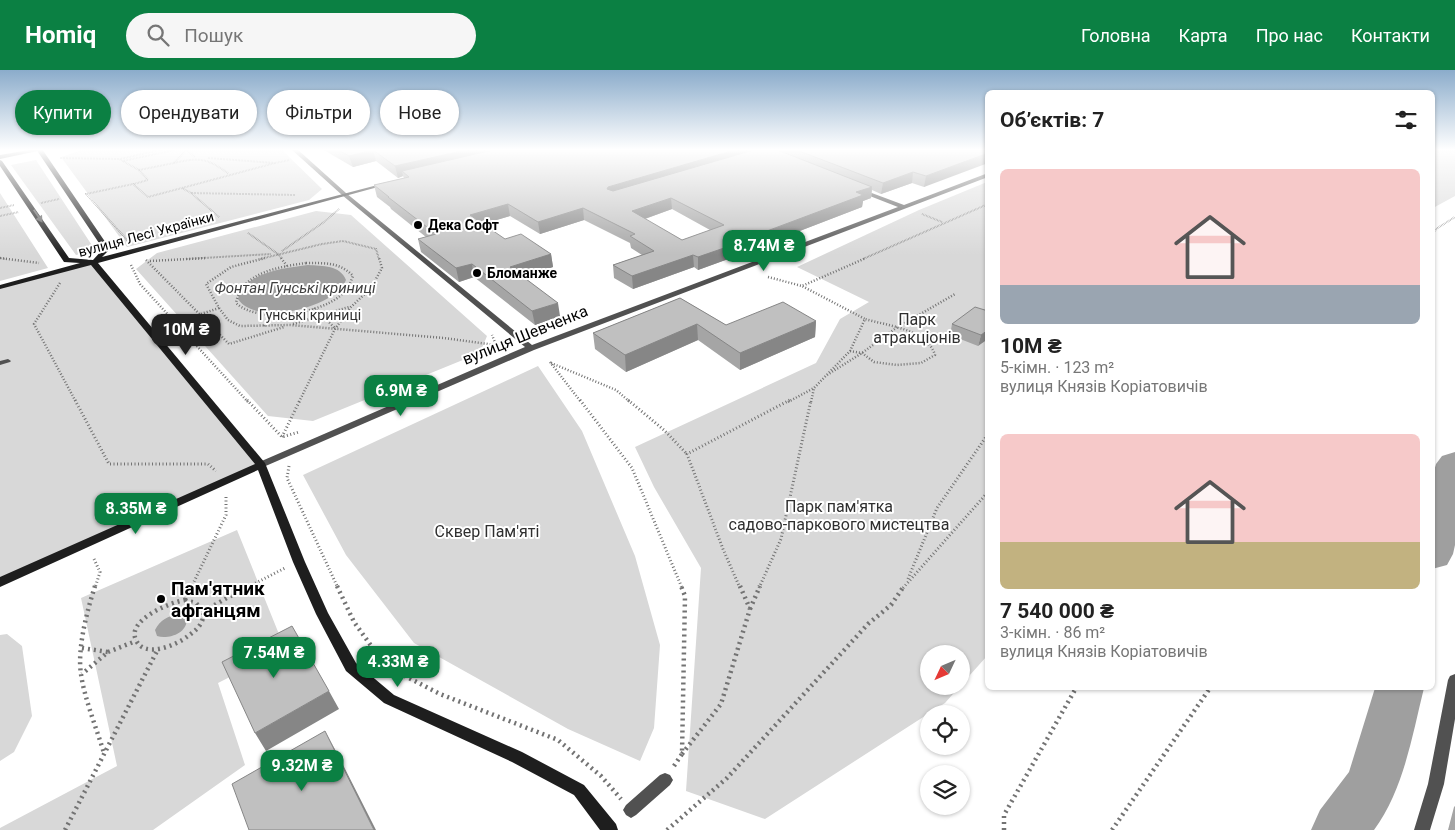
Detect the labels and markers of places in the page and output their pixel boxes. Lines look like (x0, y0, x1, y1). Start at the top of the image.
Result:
place label: Дека Софт (428, 217, 499, 233)
marker: Дека Софт (412, 219, 424, 231)
pin: 8.74M ₴ (718, 230, 810, 272)
place label: Бломанже (487, 265, 558, 281)
marker: Бломанже (471, 267, 483, 279)
pin: 10M ₴ (151, 314, 221, 356)
pin: 6.9M ₴ (360, 374, 442, 417)
pin: 8.35M ₴ (90, 492, 182, 535)
place label: Пам'ятник афганцям (171, 577, 265, 622)
marker: Пам'ятник афганцям (155, 593, 167, 605)
pin: 7.54M ₴ (228, 636, 320, 679)
pin: 4.33M ₴ (352, 646, 444, 688)
pin: 9.32M ₴ (256, 750, 348, 792)

